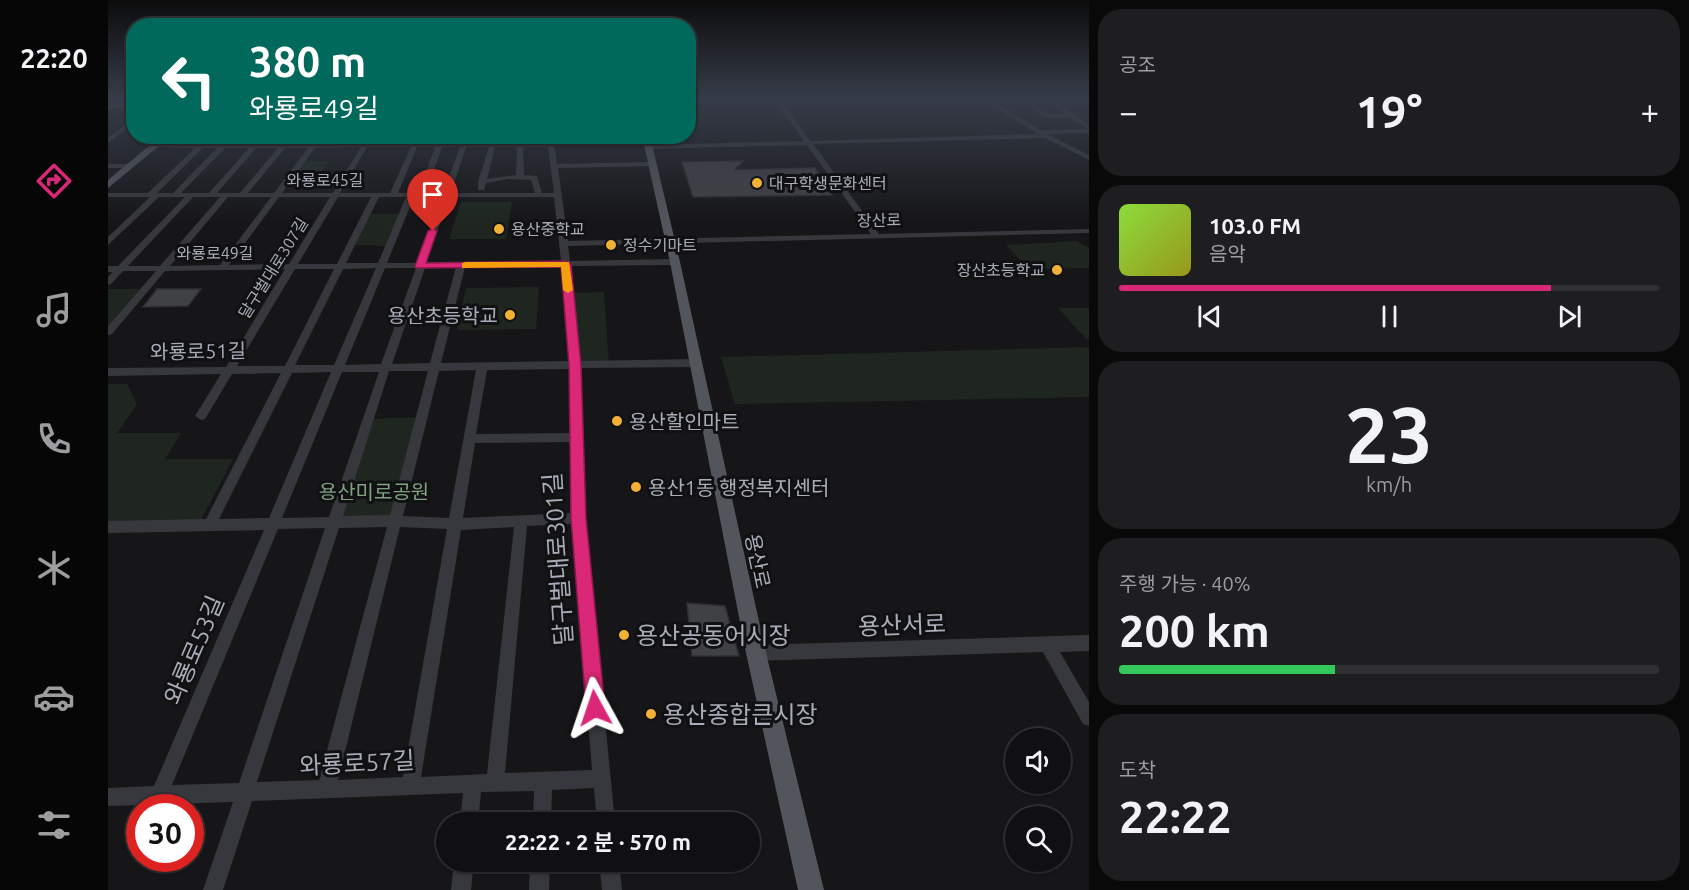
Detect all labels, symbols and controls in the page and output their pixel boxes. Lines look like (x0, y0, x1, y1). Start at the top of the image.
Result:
text: 380 m (249, 38, 366, 85)
icon: left (150, 42, 228, 120)
text: 22:20 (20, 43, 88, 73)
text: 공조 (1119, 53, 1156, 76)
text: 19° (1356, 86, 1422, 137)
text: 와룡로49길 (249, 93, 379, 123)
text: − (1119, 93, 1138, 130)
text: + (1640, 93, 1659, 130)
icon: directions (33, 160, 75, 202)
pin (407, 169, 458, 231)
street label: 와룡로45길 (287, 171, 363, 189)
place label: 대구학생문화센터 (769, 174, 887, 192)
marker: 대구학생문화센터 (750, 176, 764, 190)
icon: arrive (416, 178, 449, 211)
street label: 장산로 (857, 211, 902, 229)
text: 103.0 FM (1209, 213, 1301, 238)
street label: 달구벌대로307길 (235, 214, 311, 322)
place label: 용산중학교 (511, 220, 585, 238)
marker: 용산중학교 (492, 222, 506, 236)
place label: 정수기마트 (623, 236, 697, 254)
marker: 정수기마트 (604, 238, 618, 252)
text: 음악 (1209, 242, 1246, 265)
street label: 와룡로49길 (177, 244, 253, 262)
place label: 장산초등학교 (957, 261, 1045, 279)
marker: 장산초등학교 (1050, 263, 1064, 277)
icon: music (33, 289, 75, 331)
icon: previous (1193, 300, 1226, 333)
icon: pause (1373, 300, 1406, 333)
icon: next (1553, 300, 1586, 333)
place label: 용산초등학교 (388, 304, 498, 327)
marker: 용산초등학교 (503, 308, 517, 322)
street label: 와룡로51길 (150, 339, 246, 363)
text: 23 (1345, 390, 1433, 478)
place label: 용산할인마트 (629, 410, 739, 433)
marker: 용산할인마트 (610, 414, 624, 428)
icon: phone (33, 418, 75, 460)
street label: 달구벌대로301길 (538, 472, 578, 646)
text: km/h (1366, 473, 1412, 496)
place label: 용산1동 행정복지센터 (648, 476, 829, 499)
park label: 용산미로공원 (319, 480, 429, 503)
marker: 용산1동 행정복지센터 (629, 480, 643, 494)
street label: 용산로 (741, 532, 775, 590)
icon: climate (33, 547, 75, 589)
text: 주행 가능 · 40% (1119, 572, 1251, 595)
street label: 와룡로53길 (159, 592, 229, 708)
text: 200 km (1119, 605, 1270, 656)
street label: 용산서로 (857, 610, 947, 640)
place label: 용산공동어시장 (636, 622, 791, 649)
marker: 용산공동어시장 (617, 628, 631, 642)
icon: car (33, 676, 75, 718)
position arrow (563, 676, 627, 740)
place label: 용산종합큰시장 (663, 701, 818, 728)
marker: 용산종합큰시장 (644, 707, 658, 721)
map controls (1005, 728, 1071, 872)
button: sound (1005, 728, 1071, 794)
street label: 와룡로57길 (299, 746, 415, 780)
text: 도착 (1119, 758, 1156, 781)
text: 22:22 (1119, 791, 1232, 842)
speed limit sign: 30 (126, 794, 204, 872)
icon: filters (33, 804, 75, 846)
button: search (1005, 806, 1071, 872)
text: 22:22 · 2 분 · 570 m (505, 829, 691, 854)

